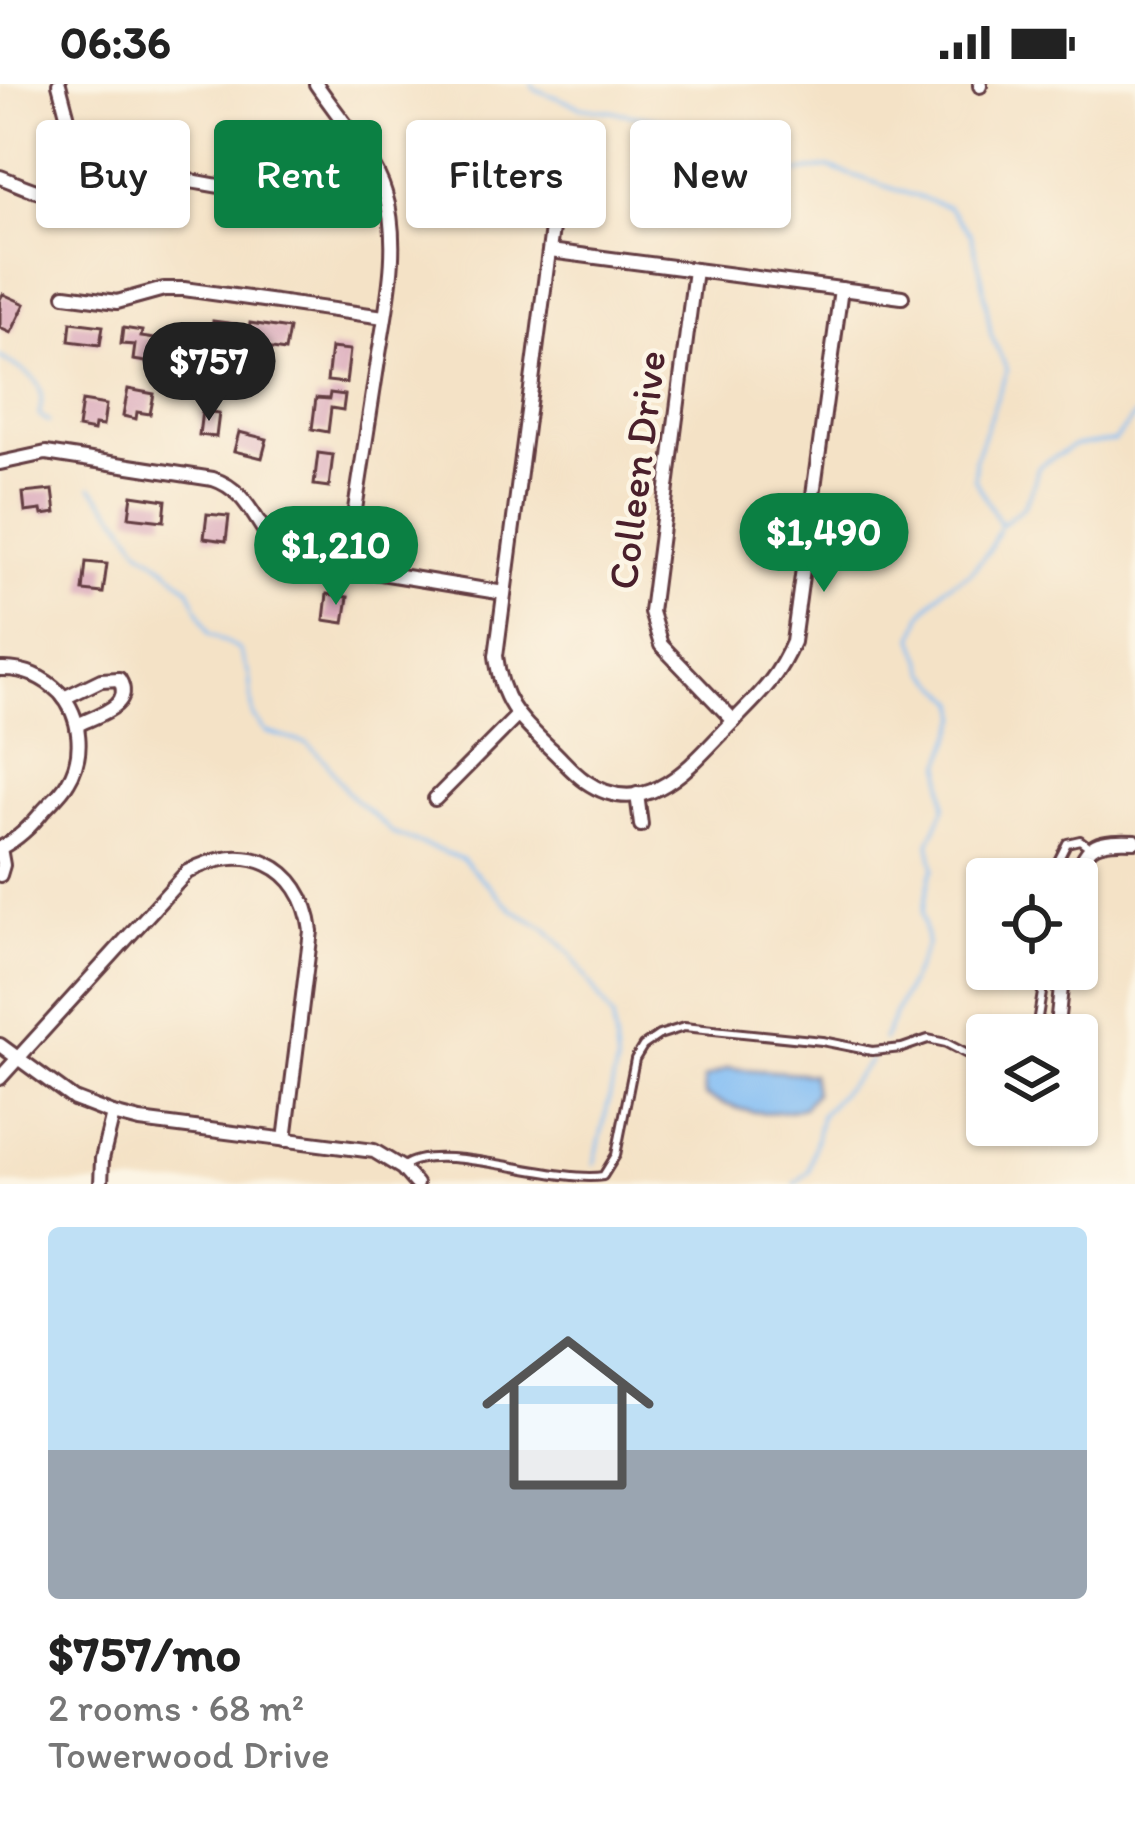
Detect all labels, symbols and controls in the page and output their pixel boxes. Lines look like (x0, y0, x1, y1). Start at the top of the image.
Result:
text: 06:36 (60, 15, 171, 69)
chip: Buy (36, 120, 190, 228)
chip: Rent (214, 120, 382, 228)
chip: Filters (406, 120, 606, 228)
chip: New (630, 120, 791, 228)
pin: $757 (138, 322, 280, 424)
text: $757 (170, 337, 248, 384)
street label: Colleen Drive (597, 348, 676, 592)
pin: $1,490 (726, 493, 922, 595)
pin: $1,210 (238, 506, 434, 608)
text: $1,490 (767, 508, 881, 555)
text: $1,210 (281, 521, 391, 568)
map controls (966, 858, 1098, 1146)
button: locate (966, 858, 1098, 990)
button: layers (966, 1014, 1098, 1146)
icon: home (460, 1305, 676, 1521)
text: $757/mo (48, 1623, 241, 1684)
text: 2 rooms · 68 m² (48, 1684, 304, 1731)
text: Towerwood Drive (48, 1731, 330, 1778)

